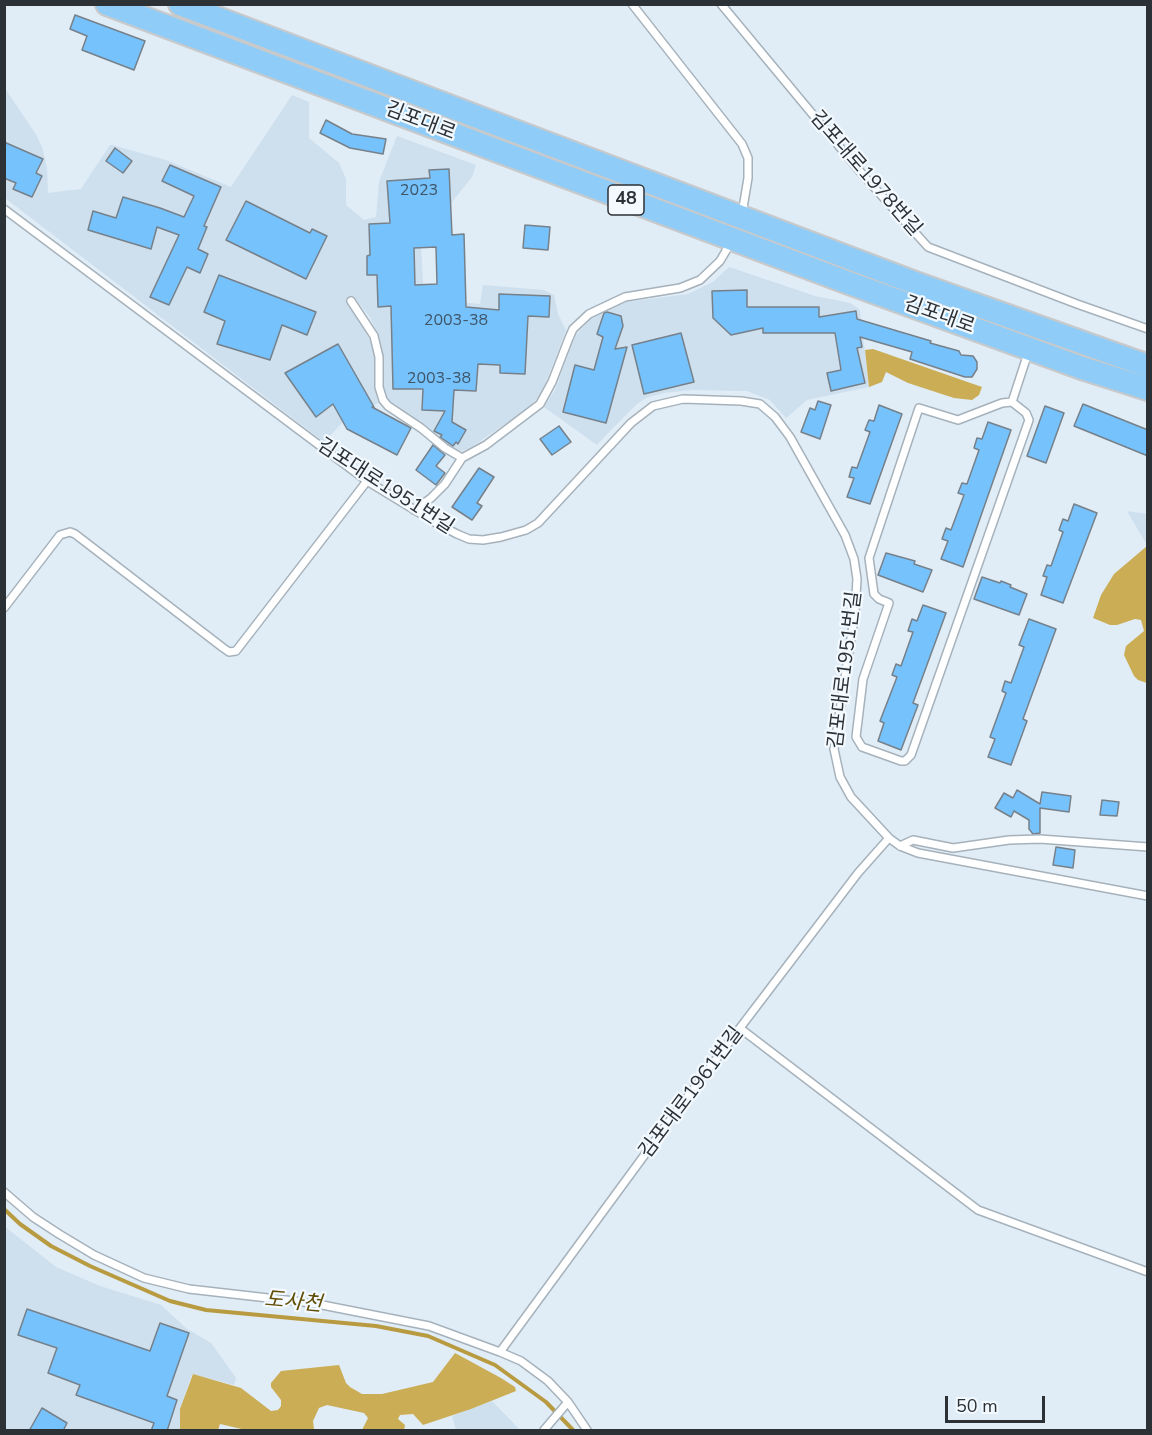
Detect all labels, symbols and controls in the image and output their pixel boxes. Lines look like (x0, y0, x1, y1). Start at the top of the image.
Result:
street label: 김포대로 (381, 98, 459, 146)
street label: 김포대로1978번길 (804, 106, 926, 242)
house number: 2023 (400, 181, 438, 201)
road number: 48 (608, 185, 644, 215)
street label: 김포대로 (900, 292, 978, 340)
house number: 2003-38 (424, 311, 488, 331)
house number: 2003-38 (407, 369, 471, 389)
street label: 김포대로1951번길 (312, 434, 458, 540)
street label: 김포대로1951번길 (824, 590, 868, 750)
street label: 김포대로1961번길 (635, 1023, 749, 1163)
water label: 도사천 (263, 1288, 323, 1318)
scale bar (948, 1384, 1048, 1422)
text: 50 m (956, 1394, 998, 1418)

